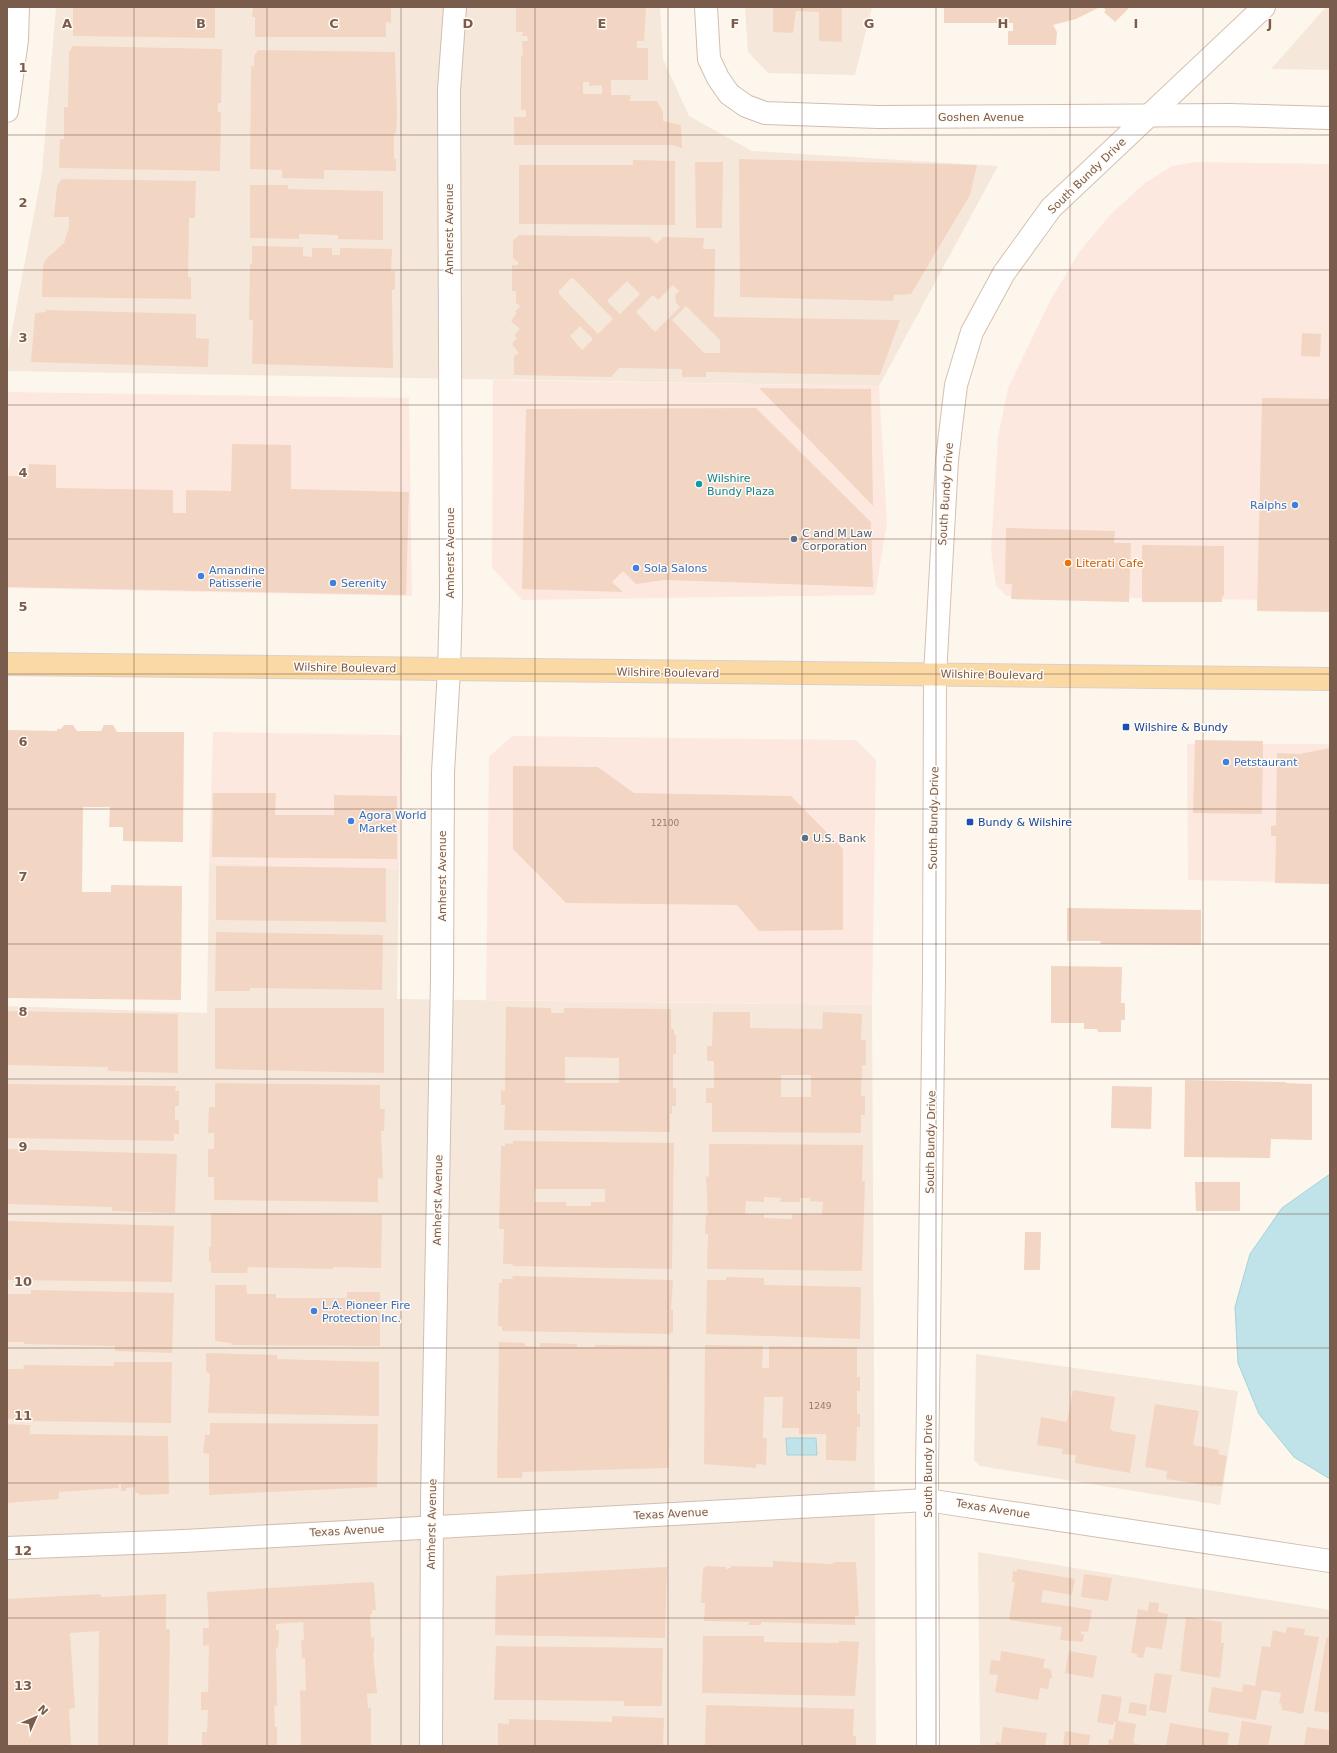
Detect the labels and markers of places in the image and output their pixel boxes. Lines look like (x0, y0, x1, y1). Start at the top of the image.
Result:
place label: Wilshire Bundy Plaza (707, 472, 774, 498)
marker: Wilshire Bundy Plaza (694, 479, 704, 489)
place label: Ralphs (1250, 499, 1287, 512)
marker: Ralphs (1290, 500, 1300, 510)
place label: C and M Law Corporation (802, 527, 872, 553)
marker: C and M Law Corporation (789, 534, 799, 544)
place label: Literati Cafe (1076, 557, 1144, 570)
marker: Literati Cafe (1063, 558, 1073, 568)
place label: Sola Salons (644, 562, 707, 575)
marker: Sola Salons (631, 563, 641, 573)
place label: Amandine Patisserie (209, 564, 265, 590)
marker: Amandine Patisserie (196, 571, 206, 581)
place label: Serenity (341, 577, 387, 590)
marker: Serenity (328, 578, 338, 588)
place label: Wilshire & Bundy (1134, 721, 1229, 734)
marker: Wilshire & Bundy (1121, 722, 1131, 732)
place label: Petstaurant (1234, 756, 1298, 769)
marker: Petstaurant (1221, 757, 1231, 767)
place label: Agora World Market (359, 809, 427, 835)
marker: Agora World Market (346, 816, 356, 826)
place label: Bundy & Wilshire (978, 816, 1072, 829)
marker: Bundy & Wilshire (965, 817, 975, 827)
place label: U.S. Bank (813, 832, 867, 845)
marker: U.S. Bank (800, 833, 810, 843)
place label: L.A. Pioneer Fire Protection Inc. (322, 1299, 411, 1325)
marker: L.A. Pioneer Fire Protection Inc. (309, 1306, 319, 1316)

